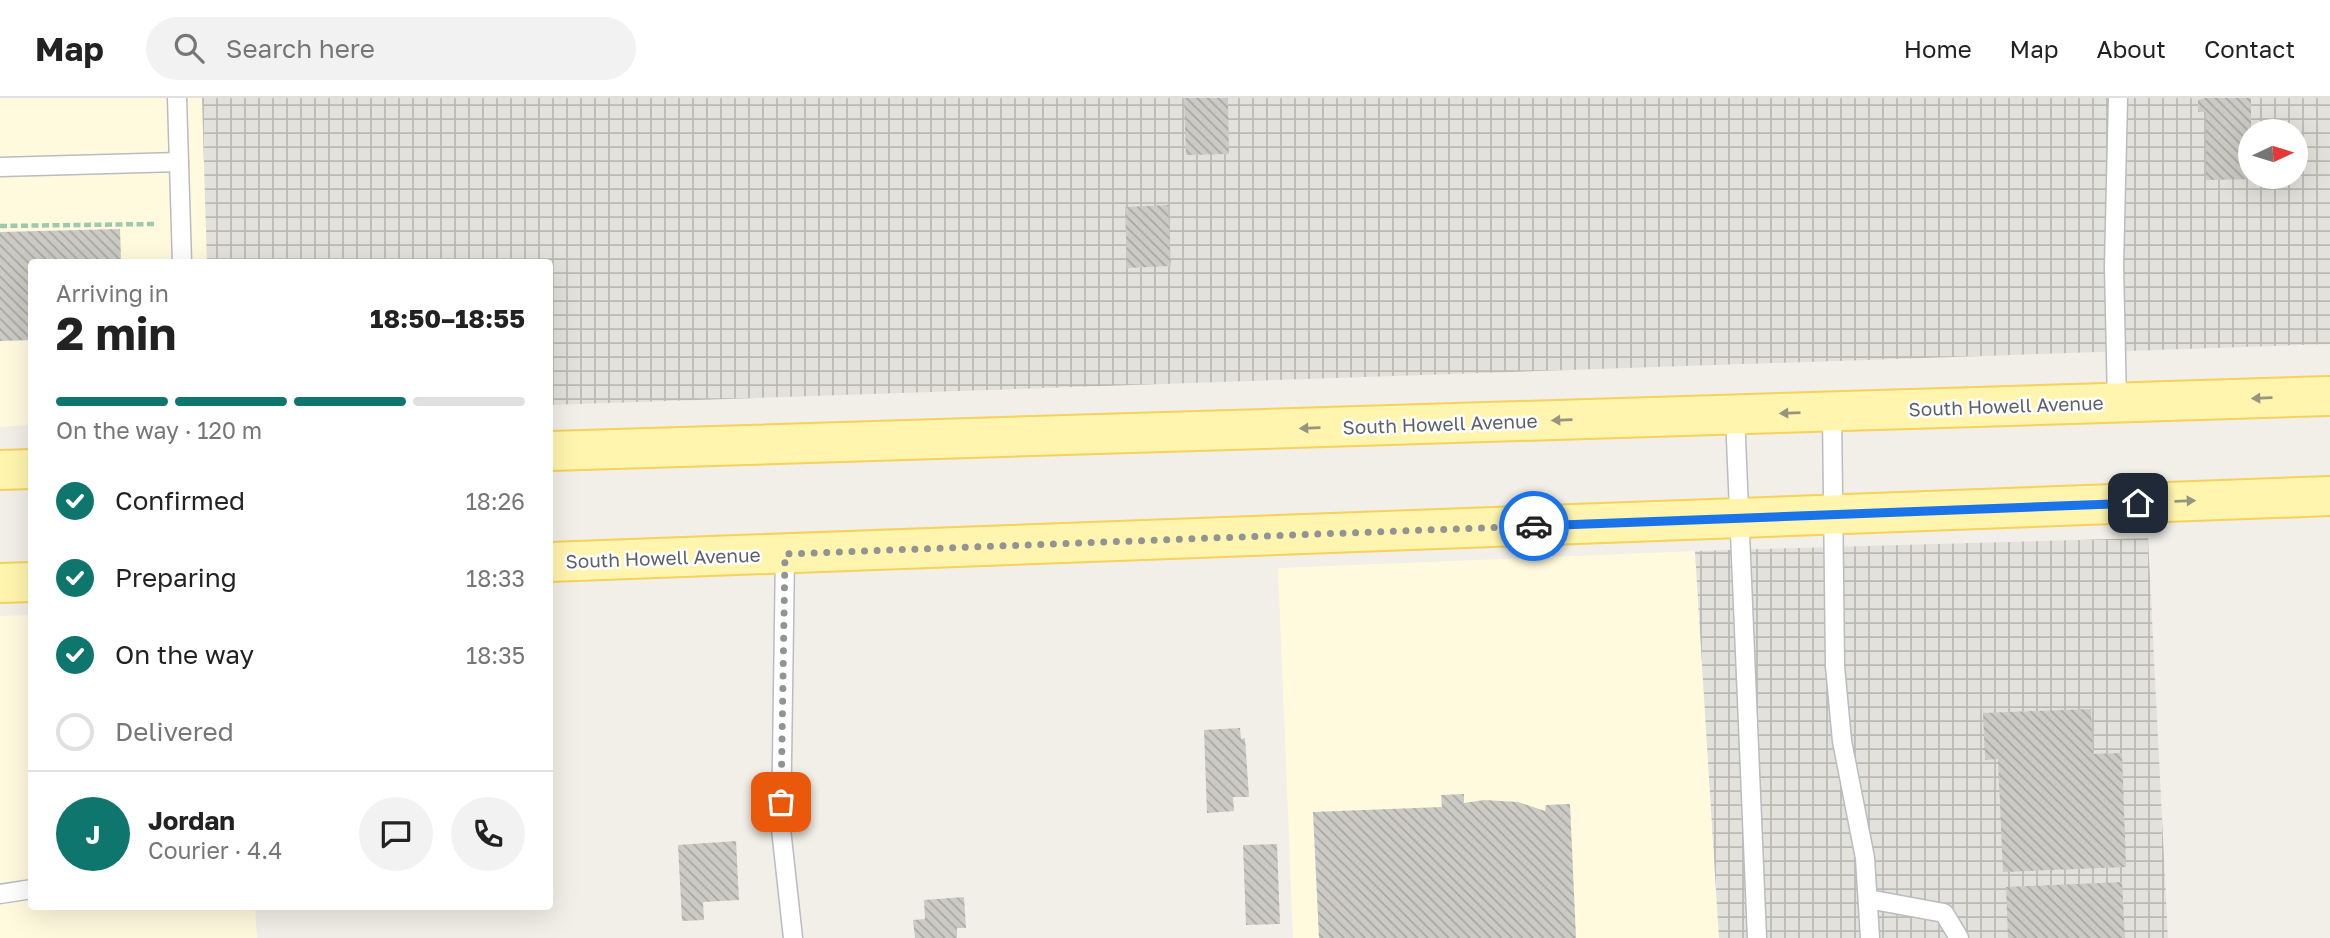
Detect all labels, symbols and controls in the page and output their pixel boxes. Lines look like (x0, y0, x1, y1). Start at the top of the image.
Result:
search box (146, 17, 636, 80)
text: Map (35, 29, 104, 68)
icon: search (170, 29, 208, 67)
text: Search here (226, 33, 375, 64)
text: Home (1904, 34, 1972, 63)
text: Map (2010, 34, 2059, 63)
text: About (2097, 34, 2166, 63)
text: Contact (2204, 34, 2295, 63)
north arrow (2238, 119, 2308, 189)
map controls (2238, 119, 2308, 189)
text: Arriving in (56, 279, 169, 307)
text: 18:50–18:55 (370, 303, 525, 334)
text: 2 min (56, 305, 176, 360)
street label: South Howell Avenue (1908, 391, 2104, 420)
one-way arrow (2251, 393, 2273, 404)
one-way arrow (1778, 408, 1800, 419)
street label: South Howell Avenue (1342, 409, 1538, 438)
one-way arrow (1551, 415, 1573, 426)
text: On the way · 120 m (56, 416, 262, 444)
one-way arrow (1299, 422, 1321, 434)
pin (2108, 473, 2168, 533)
icon: check (56, 482, 94, 520)
icon: home (2119, 484, 2157, 522)
text: Confirmed (115, 485, 245, 516)
text: 18:26 (466, 487, 525, 515)
courier (1499, 491, 1569, 561)
one-way arrow (2174, 496, 2196, 507)
icon: car (1515, 507, 1553, 545)
street label: South Howell Avenue (565, 543, 761, 572)
icon: check (56, 559, 94, 597)
text: Preparing (115, 562, 237, 593)
text: 18:33 (466, 564, 525, 592)
icon: check (56, 636, 94, 674)
text: On the way (115, 639, 254, 670)
text: 18:35 (466, 641, 525, 669)
text: Delivered (115, 716, 234, 747)
pin (751, 772, 811, 832)
icon: bag (762, 783, 800, 821)
button: chat (359, 797, 433, 871)
button: phone (451, 797, 525, 871)
text: Jordan (148, 805, 235, 836)
text: J (86, 819, 100, 850)
text: Courier · 4.4 (148, 836, 282, 864)

